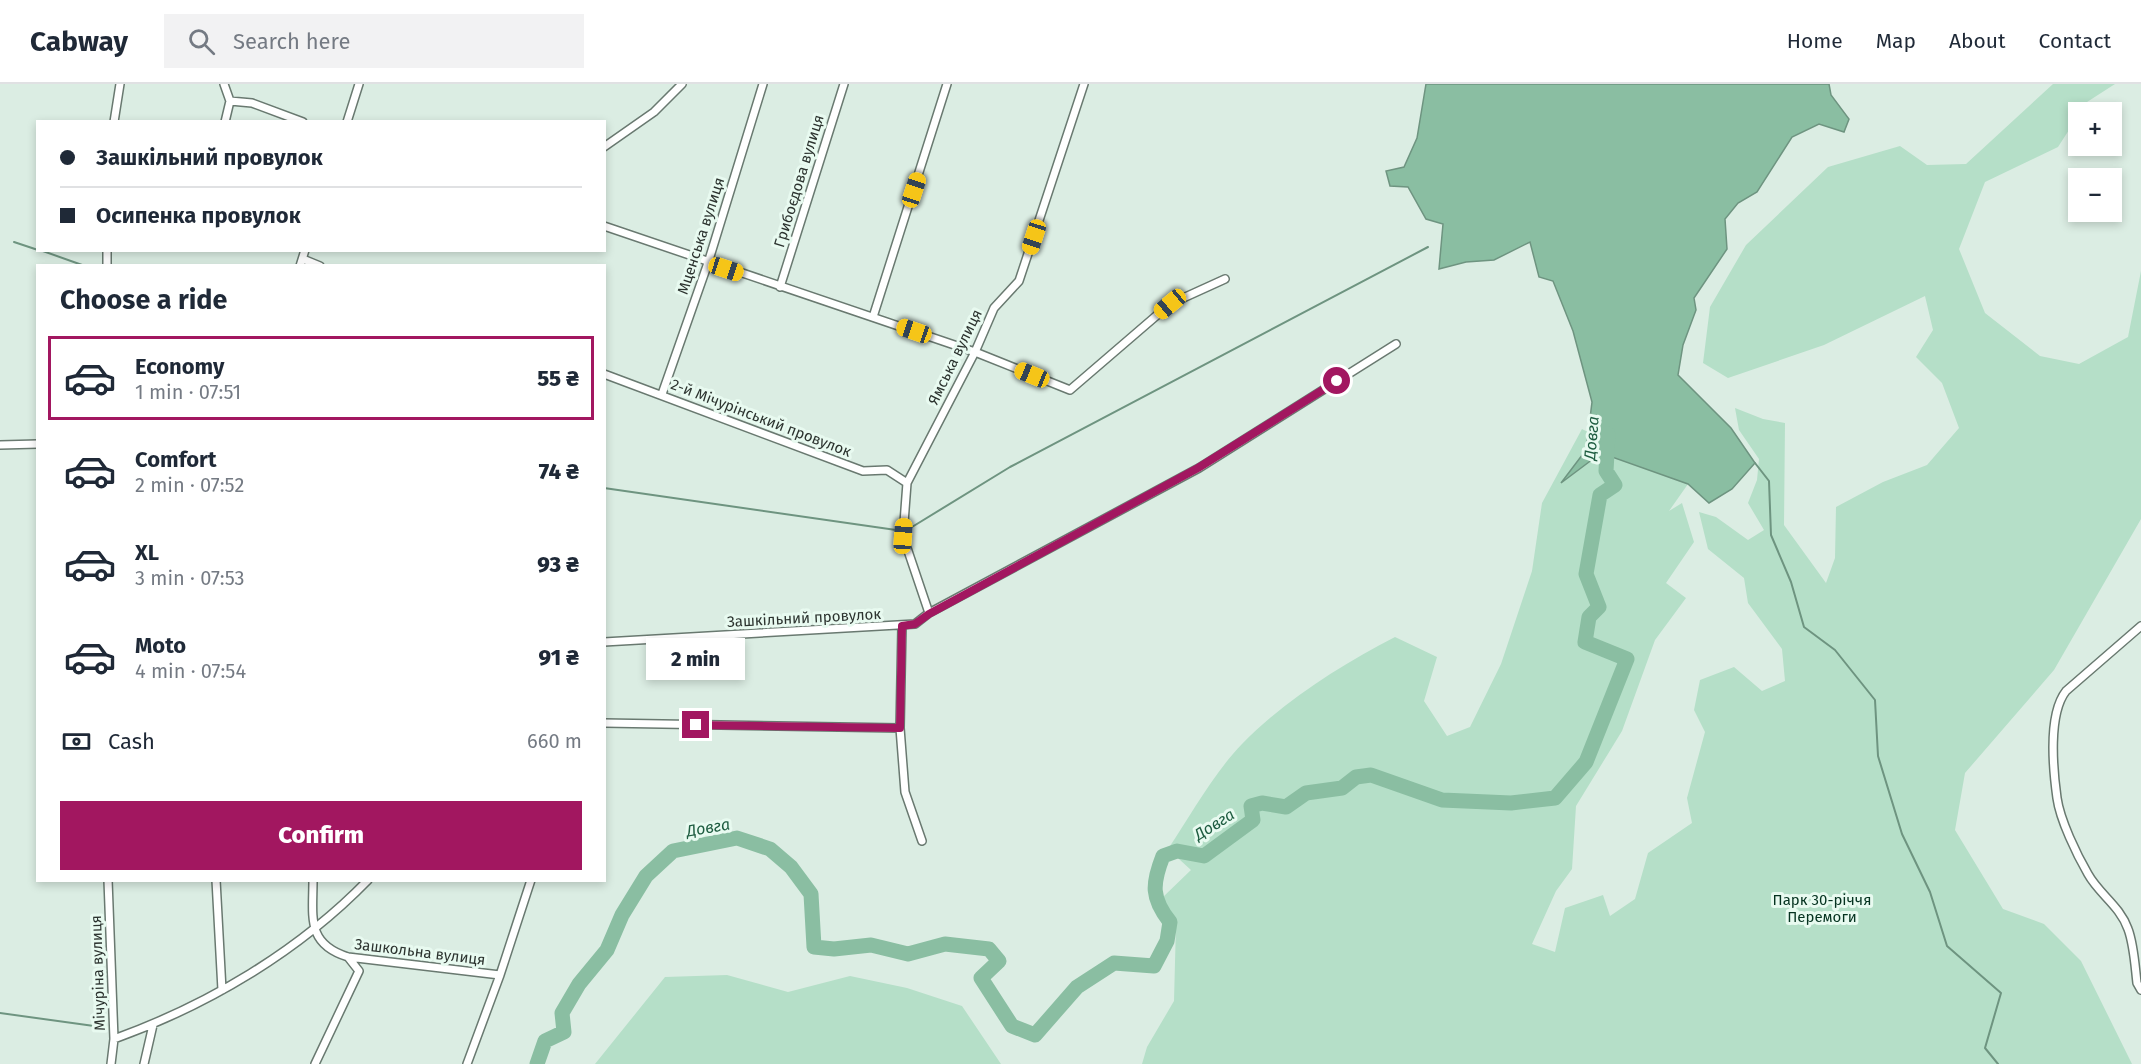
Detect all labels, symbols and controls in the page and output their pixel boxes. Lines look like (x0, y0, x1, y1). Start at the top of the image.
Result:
search box (164, 14, 584, 68)
text: Cabway (30, 25, 128, 58)
icon: search (185, 25, 218, 58)
text: Search here (233, 28, 350, 55)
text: Home (1787, 28, 1843, 54)
text: Map (1876, 28, 1916, 54)
text: About (1949, 28, 2006, 54)
text: Contact (2039, 28, 2111, 54)
map controls (2068, 102, 2122, 222)
button: + (2068, 102, 2122, 156)
street label: Грибоєдова вулиця (770, 112, 828, 250)
text: Зашкільний провулок (96, 144, 323, 171)
button: − (2068, 168, 2122, 222)
car (900, 170, 928, 210)
street label: Мценська вулиця (674, 175, 728, 297)
text: Осипенка провулок (96, 202, 301, 229)
car (1020, 217, 1048, 257)
car (706, 255, 746, 283)
text: Choose a ride (60, 284, 227, 316)
car (1150, 286, 1190, 322)
street label: Ямська вулиця (924, 306, 986, 408)
car (894, 317, 934, 345)
icon: car (63, 351, 117, 405)
text: Economy (135, 353, 224, 380)
car (1012, 360, 1052, 390)
text: 55 ₴ (537, 365, 579, 392)
route start (1323, 367, 1350, 394)
street label: 2-й Мічурінський провулок (668, 375, 854, 461)
text: 1 min · 07:51 (135, 380, 241, 404)
water label: Довга (1580, 415, 1603, 463)
icon: car (63, 444, 117, 498)
text: Comfort (135, 446, 216, 473)
text: 74 ₴ (539, 458, 579, 485)
text: 2 min · 07:52 (135, 473, 244, 497)
car (893, 517, 913, 555)
icon: car (63, 537, 117, 591)
text: XL (135, 539, 159, 566)
text: 93 ₴ (537, 551, 579, 578)
text: 3 min · 07:53 (135, 566, 245, 590)
street label: Зашкільний провулок (726, 605, 882, 631)
icon: car (63, 630, 117, 684)
text: Moto (135, 632, 186, 659)
callout: 2 min (646, 638, 746, 680)
text: 91 ₴ (539, 644, 579, 671)
text: 2 min (671, 647, 720, 671)
text: 4 min · 07:54 (135, 659, 246, 683)
route end (682, 711, 709, 738)
icon: cash (60, 725, 93, 758)
text: Cash (108, 728, 155, 755)
text: 660 m (527, 729, 582, 753)
button: Confirm (60, 801, 582, 870)
water label: Довга (1189, 805, 1238, 845)
water label: Довга (683, 814, 731, 841)
park label: Парк 30-річчя Перемоги (1773, 891, 1871, 926)
street label: Мічуріна вулиця (87, 915, 109, 1031)
street label: Зашкольна вулиця (354, 935, 486, 969)

